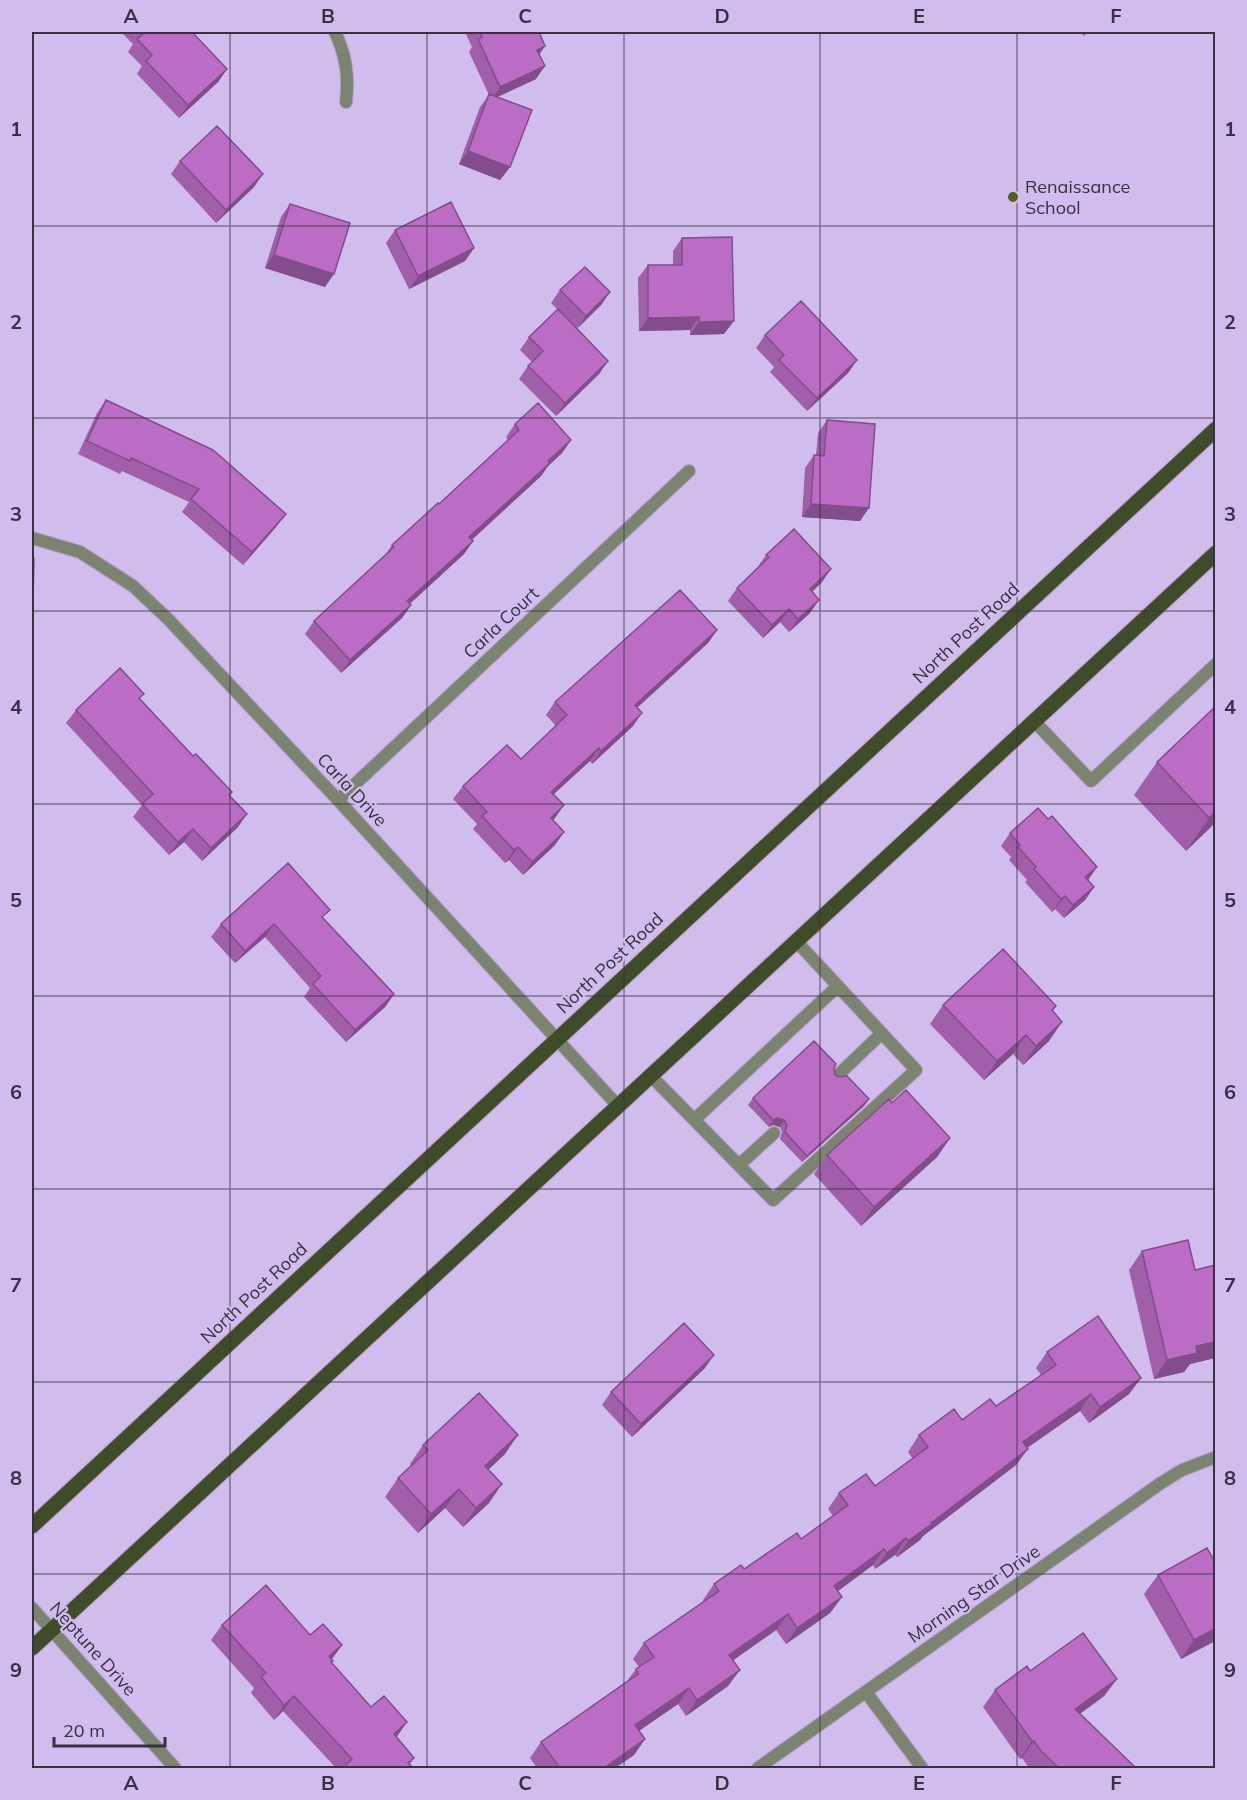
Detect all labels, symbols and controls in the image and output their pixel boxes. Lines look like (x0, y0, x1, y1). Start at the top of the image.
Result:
text: A (124, 3, 139, 28)
text: B (321, 3, 335, 28)
text: C (518, 3, 532, 28)
text: D (714, 3, 730, 28)
text: E (913, 3, 925, 28)
text: F (1110, 3, 1122, 28)
text: 1 (10, 116, 22, 141)
text: 1 (1224, 116, 1236, 141)
place label: Renaissance School (1025, 175, 1130, 219)
marker: Renaissance School (1006, 190, 1020, 204)
text: 2 (10, 309, 22, 334)
text: 2 (1224, 309, 1236, 334)
text: 3 (10, 501, 22, 526)
text: 3 (1224, 501, 1236, 526)
street label: North Post Road (907, 577, 1024, 688)
street label: Carla Court (458, 582, 543, 663)
text: 4 (10, 694, 22, 719)
text: 4 (1224, 694, 1236, 719)
street label: Carla Drive (312, 748, 392, 831)
text: 5 (10, 887, 22, 912)
text: 5 (1224, 887, 1236, 912)
street label: North Post Road (551, 907, 668, 1018)
text: 6 (10, 1079, 22, 1104)
text: 6 (1224, 1079, 1236, 1104)
street label: North Post Road (195, 1237, 312, 1348)
text: 7 (10, 1272, 22, 1297)
text: 7 (1224, 1272, 1236, 1297)
text: 8 (10, 1465, 22, 1490)
text: 8 (1224, 1465, 1236, 1490)
street label: Morning Star Drive (903, 1539, 1044, 1648)
street label: Neptune Drive (45, 1597, 142, 1701)
text: 9 (10, 1657, 22, 1682)
text: 9 (1224, 1657, 1236, 1682)
scale bar (54, 1710, 165, 1748)
text: 20 m (63, 1719, 105, 1742)
text: A (124, 1770, 139, 1795)
text: B (321, 1770, 335, 1795)
text: C (518, 1770, 532, 1795)
text: D (714, 1770, 730, 1795)
text: E (913, 1770, 925, 1795)
text: F (1110, 1770, 1122, 1795)

